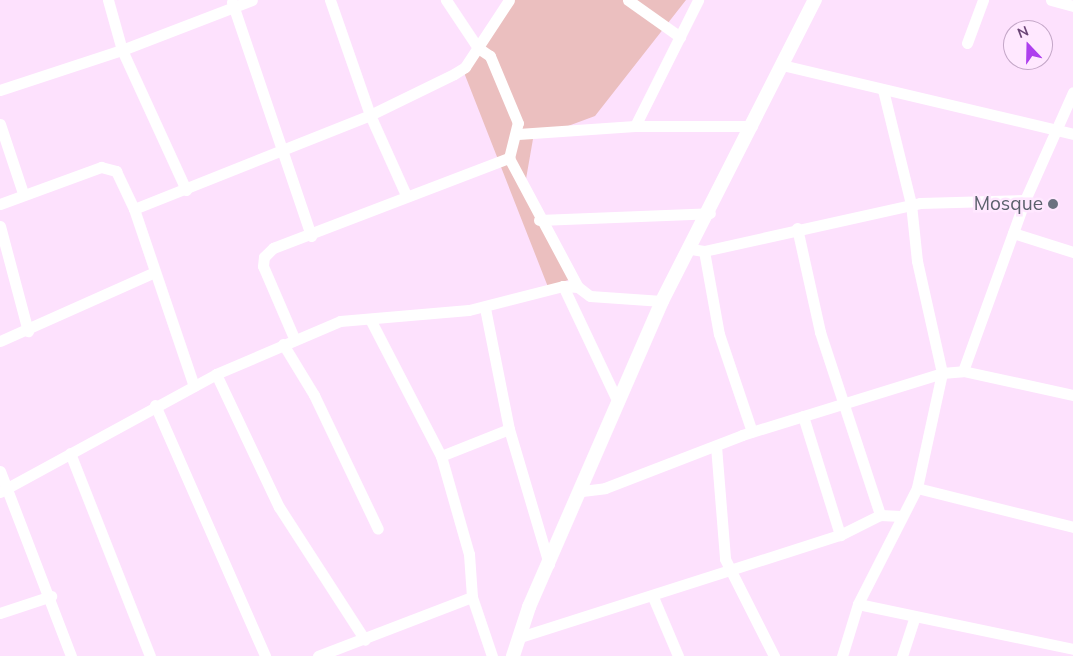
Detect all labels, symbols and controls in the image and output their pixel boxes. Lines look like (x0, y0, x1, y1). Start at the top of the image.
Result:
north arrow (1003, 20, 1053, 70)
text: N (1015, 22, 1031, 42)
place label: Mosque (974, 193, 1043, 215)
marker: Mosque (1047, 198, 1059, 210)

